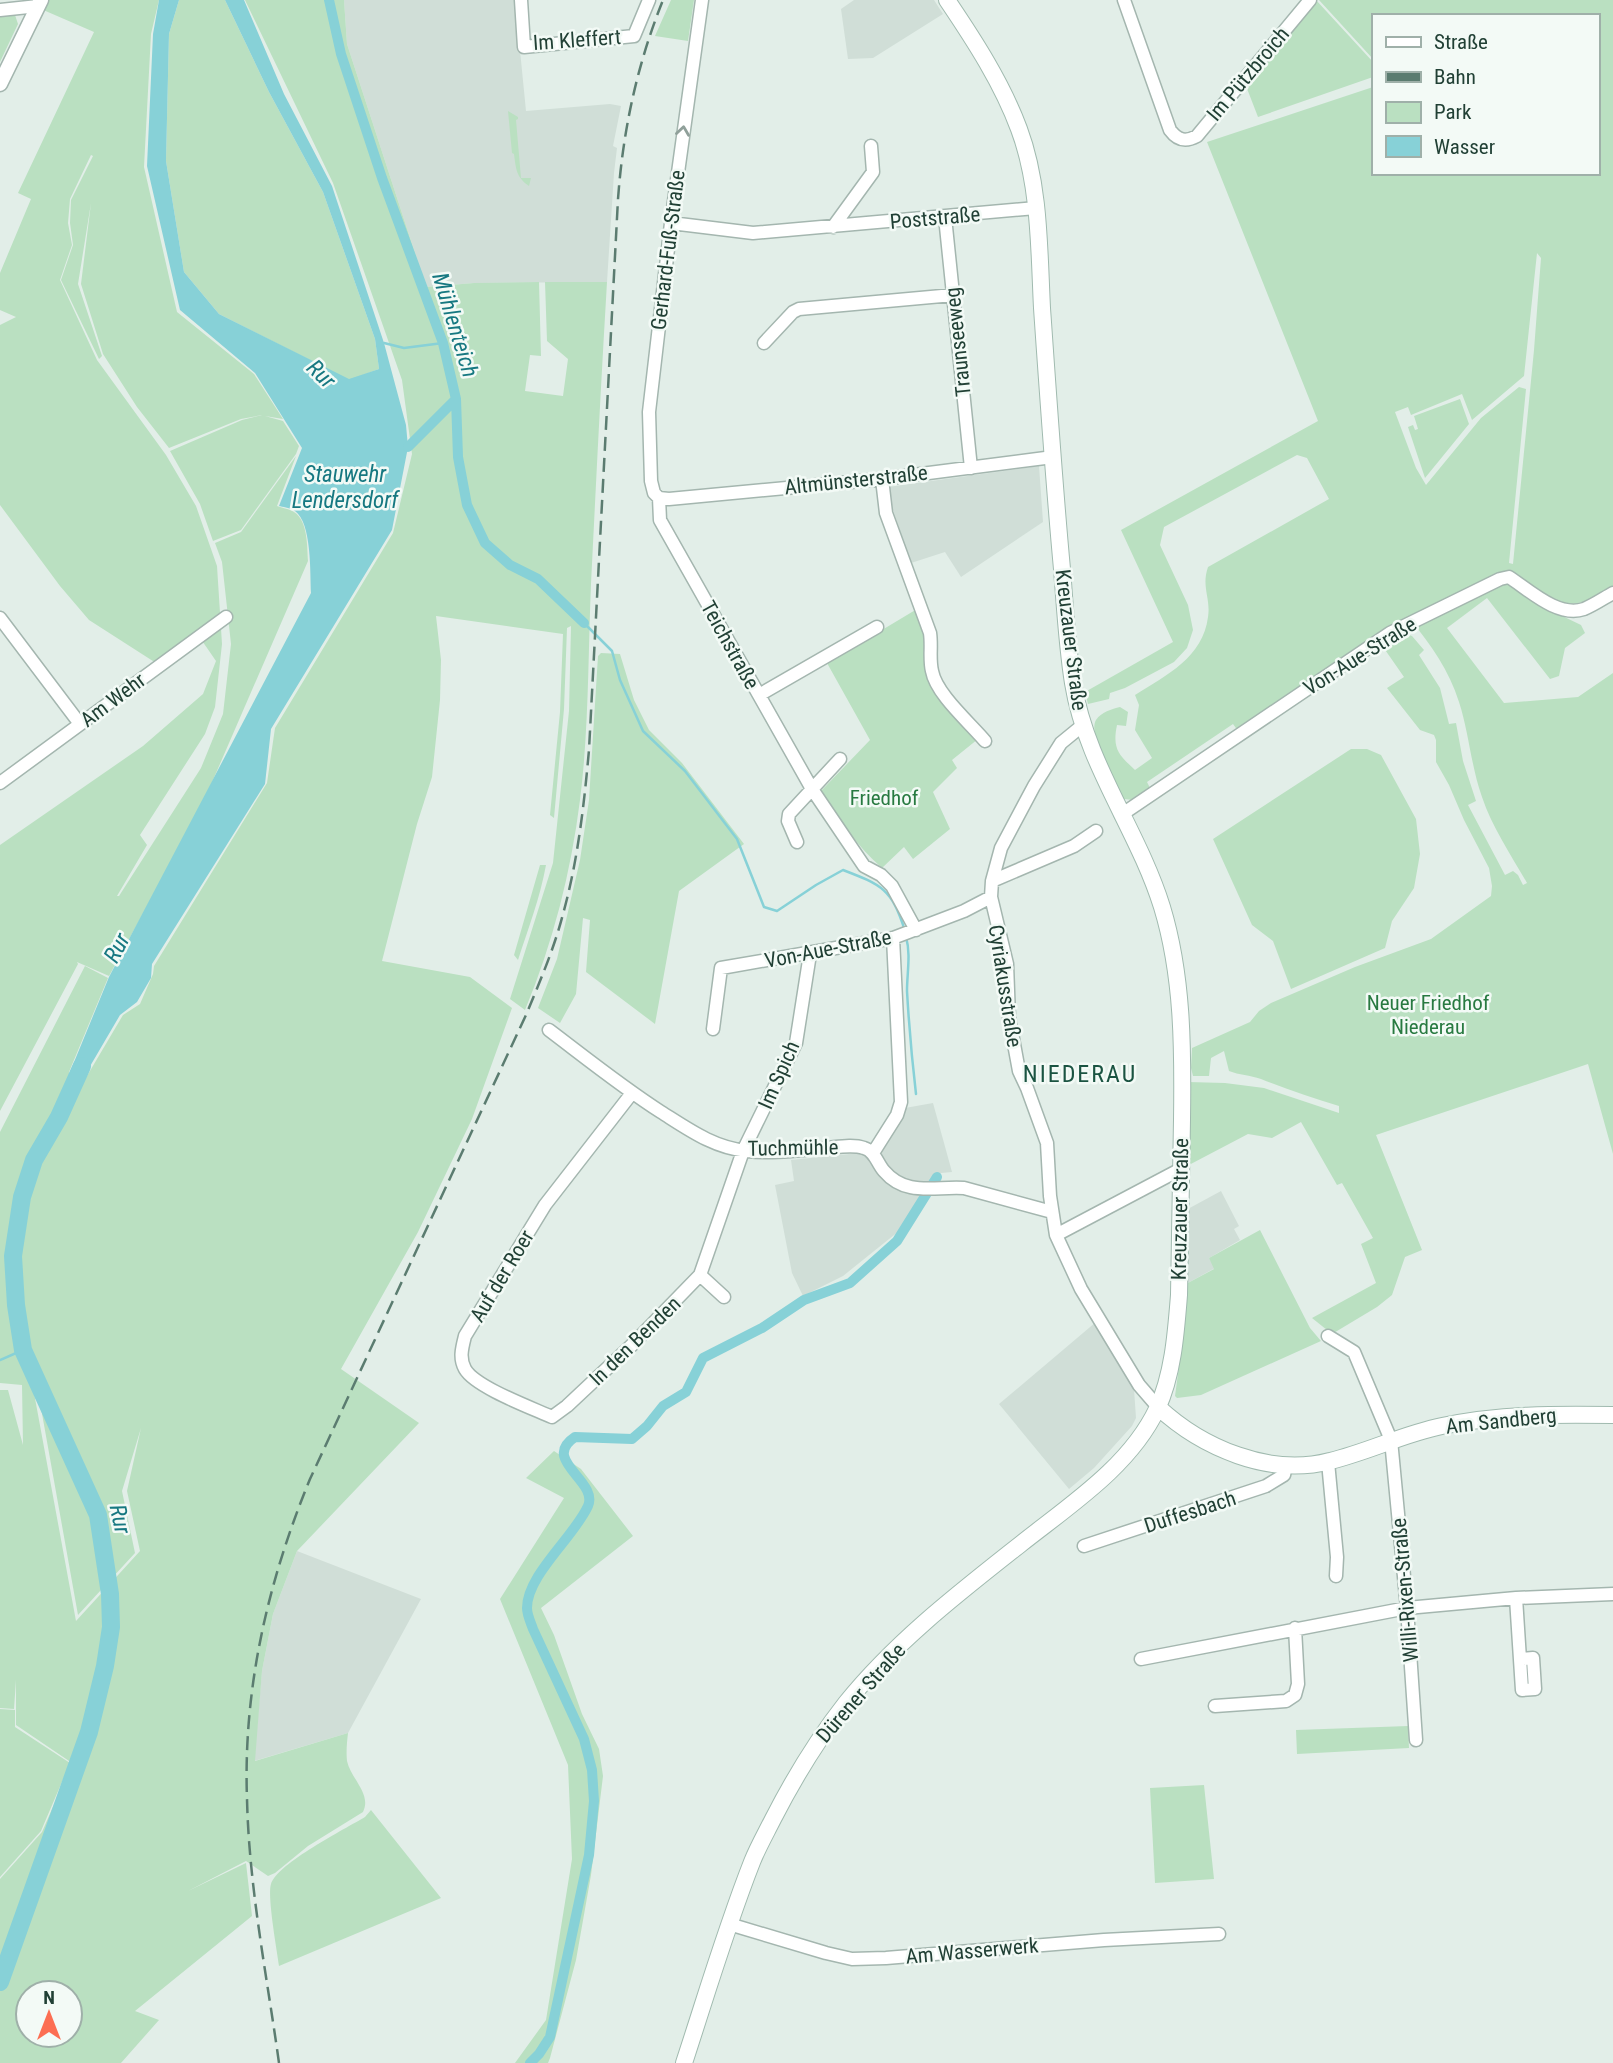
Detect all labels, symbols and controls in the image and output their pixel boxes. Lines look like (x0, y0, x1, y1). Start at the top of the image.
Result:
legend (1372, 14, 1599, 175)
street label: Im Pützbroich (1202, 22, 1294, 126)
street label: Im Kleffert (532, 25, 622, 55)
text: Straße (1434, 30, 1488, 54)
text: Bahn (1434, 65, 1476, 89)
text: Park (1434, 100, 1472, 124)
one-way arrow (676, 126, 691, 137)
text: Wasser (1434, 135, 1495, 159)
street label: Gerhard-Fuß-Straße (646, 169, 690, 331)
street label: Poststraße (889, 202, 981, 234)
water label: Mühlenteich (426, 269, 484, 381)
street label: Traunseeweg (940, 286, 976, 398)
water label: Rur (301, 354, 342, 395)
water label: Stauwehr Lendersdorf (292, 461, 400, 514)
street label: Altmünsterstraße (783, 461, 929, 499)
street label: Kreuzauer Straße (1050, 568, 1092, 712)
street label: Teichstraße (696, 597, 764, 693)
street label: Von-Aue-Straße (1299, 612, 1421, 700)
street label: Am Wehr (76, 668, 150, 732)
park label: Friedhof (850, 786, 919, 810)
street label: Cyriakusstraße (983, 923, 1027, 1049)
street label: Von-Aue-Straße (763, 925, 893, 973)
water label: Rur (98, 928, 136, 967)
park label: Neuer Friedhof Niederau (1367, 991, 1490, 1039)
street label: Im Spich (753, 1037, 805, 1113)
district label: NIEDERAU (1023, 1060, 1137, 1088)
street label: Tuchmühle (747, 1135, 839, 1161)
street label: Kreuzauer Straße (1167, 1138, 1193, 1280)
street label: Auf der Roer (465, 1226, 539, 1326)
street label: In den Benden (584, 1292, 686, 1390)
street label: Am Sandberg (1445, 1403, 1557, 1439)
street label: Duffesbach (1141, 1486, 1239, 1538)
water label: Rur (104, 1502, 137, 1537)
street label: Willi-Rixen-Straße (1387, 1517, 1423, 1663)
street label: Dürener Straße (811, 1638, 911, 1747)
street label: Am Wasserwerk (905, 1933, 1040, 1969)
north arrow (14, 1979, 84, 2049)
text: N (43, 1986, 55, 2009)

